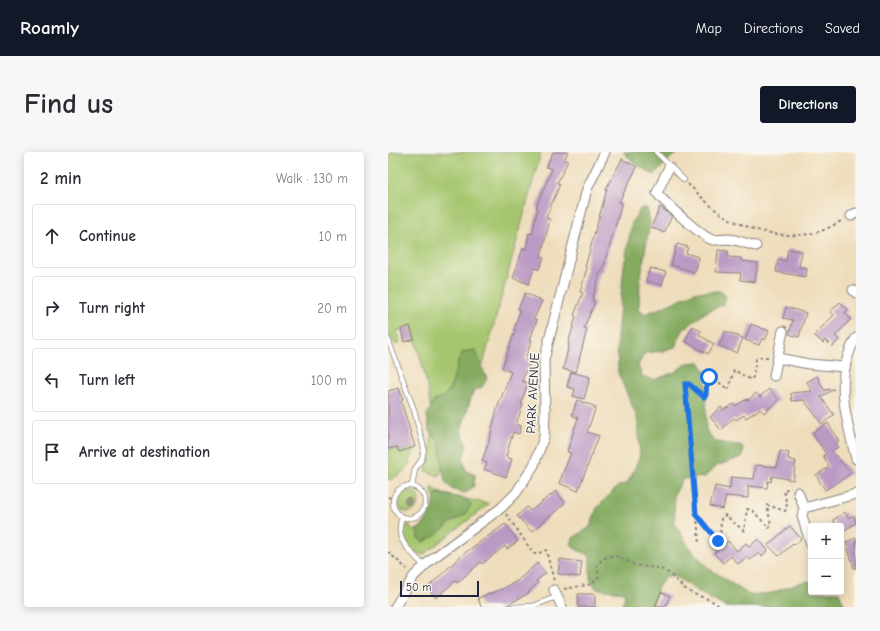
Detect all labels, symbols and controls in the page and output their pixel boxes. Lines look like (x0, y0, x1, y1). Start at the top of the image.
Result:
text: Roamly (20, 17, 79, 39)
text: Map (695, 20, 722, 37)
text: Directions (744, 20, 803, 37)
text: Saved (825, 20, 860, 37)
button: Directions (760, 86, 856, 123)
text: Find us (24, 88, 113, 120)
text: 2 min (40, 169, 81, 188)
text: Walk · 130 m (276, 171, 348, 186)
icon: ahead (41, 225, 63, 247)
text: Continue (79, 227, 136, 245)
text: 10 m (319, 229, 347, 244)
icon: right (41, 297, 63, 319)
text: Turn right (79, 299, 145, 317)
text: 20 m (317, 301, 347, 316)
street label: PARK AVENUE (523, 352, 542, 434)
route start (700, 368, 718, 386)
icon: left (41, 369, 63, 391)
text: Turn left (79, 371, 135, 389)
text: 100 m (311, 373, 347, 388)
icon: arrive (41, 441, 63, 463)
text: Arrive at destination (79, 443, 210, 461)
map controls (808, 523, 844, 595)
button: + (808, 523, 844, 559)
route end (709, 532, 727, 550)
button: − (808, 559, 844, 595)
scale bar (400, 579, 479, 598)
text: 50 m (406, 581, 431, 594)

